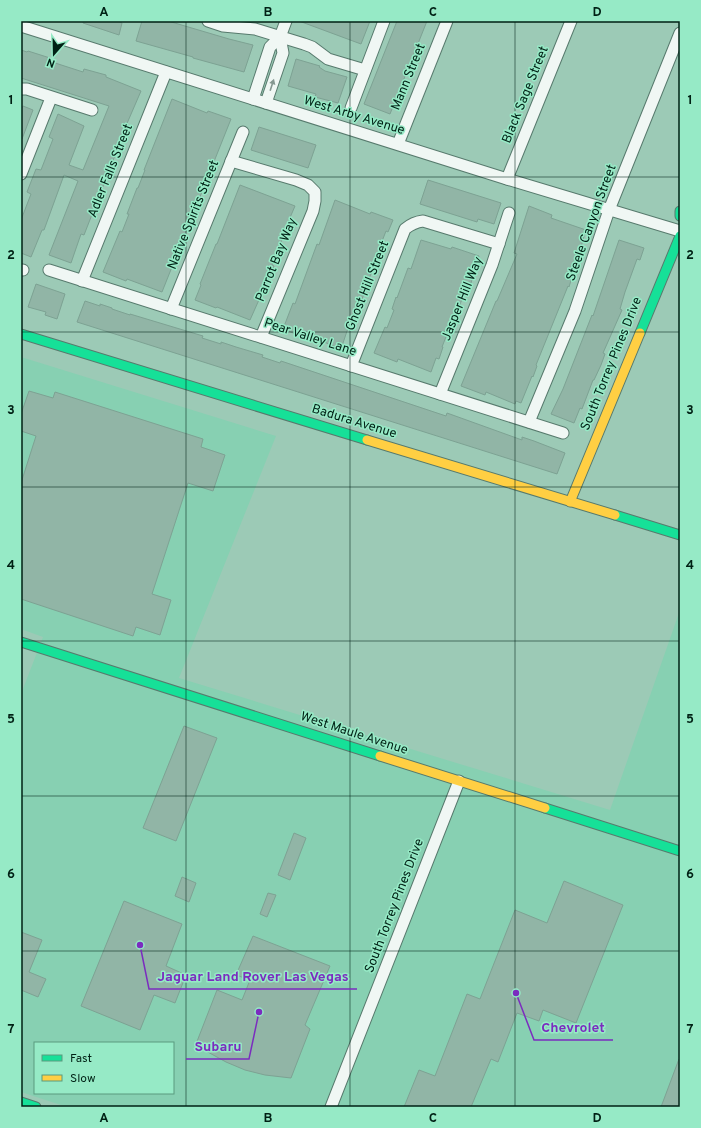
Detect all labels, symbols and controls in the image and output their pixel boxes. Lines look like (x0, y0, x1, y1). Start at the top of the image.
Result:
text: A (99, 5, 109, 21)
text: B (264, 5, 273, 21)
text: C (429, 5, 437, 21)
text: D (592, 5, 602, 21)
north arrow (34, 34, 74, 74)
street label: Mann Street (388, 41, 430, 113)
street label: Black Sage Street (499, 44, 553, 146)
text: N (45, 55, 57, 70)
one-way arrow (269, 79, 275, 91)
text: 1 (8, 93, 14, 109)
street label: West Arby Avenue (302, 93, 406, 139)
text: 1 (687, 93, 693, 109)
street label: Adler Falls Street (85, 122, 137, 220)
street label: Native Spirits Street (165, 158, 223, 272)
street label: Steele Canyon Street (563, 162, 621, 284)
street label: Parrot Bay Way (253, 216, 301, 304)
street label: Ghost Hill Street (343, 239, 393, 333)
text: 2 (7, 248, 15, 264)
text: 2 (686, 248, 694, 264)
street label: Jasper Hill Way (439, 255, 487, 343)
street label: South Torrey Pines Drive (578, 295, 646, 433)
street label: Pear Valley Lane (262, 315, 358, 361)
street label: Badura Avenue (310, 401, 398, 443)
text: 3 (7, 403, 15, 419)
text: 3 (686, 403, 694, 419)
text: 4 (7, 558, 15, 574)
text: 4 (686, 558, 694, 574)
street label: West Maule Avenue (298, 709, 410, 759)
text: 5 (7, 712, 15, 728)
text: 5 (686, 712, 694, 728)
street label: South Torrey Pines Drive (362, 837, 428, 975)
text: 6 (7, 867, 15, 883)
text: 6 (686, 867, 694, 883)
callout: Jaguar Land Rover Las Vegas (149, 963, 357, 989)
text: Jaguar Land Rover Las Vegas (157, 969, 349, 986)
callout: Chevrolet (534, 1014, 613, 1040)
text: Chevrolet (541, 1020, 605, 1037)
text: 7 (8, 1022, 15, 1038)
text: 7 (687, 1022, 694, 1038)
callout: Subaru (186, 1033, 249, 1059)
text: Subaru (194, 1039, 242, 1056)
legend (34, 1042, 174, 1094)
text: Fast (70, 1051, 92, 1067)
text: Slow (70, 1071, 96, 1087)
text: A (99, 1111, 109, 1127)
text: B (264, 1111, 273, 1127)
text: C (429, 1111, 437, 1127)
text: D (592, 1111, 602, 1127)

